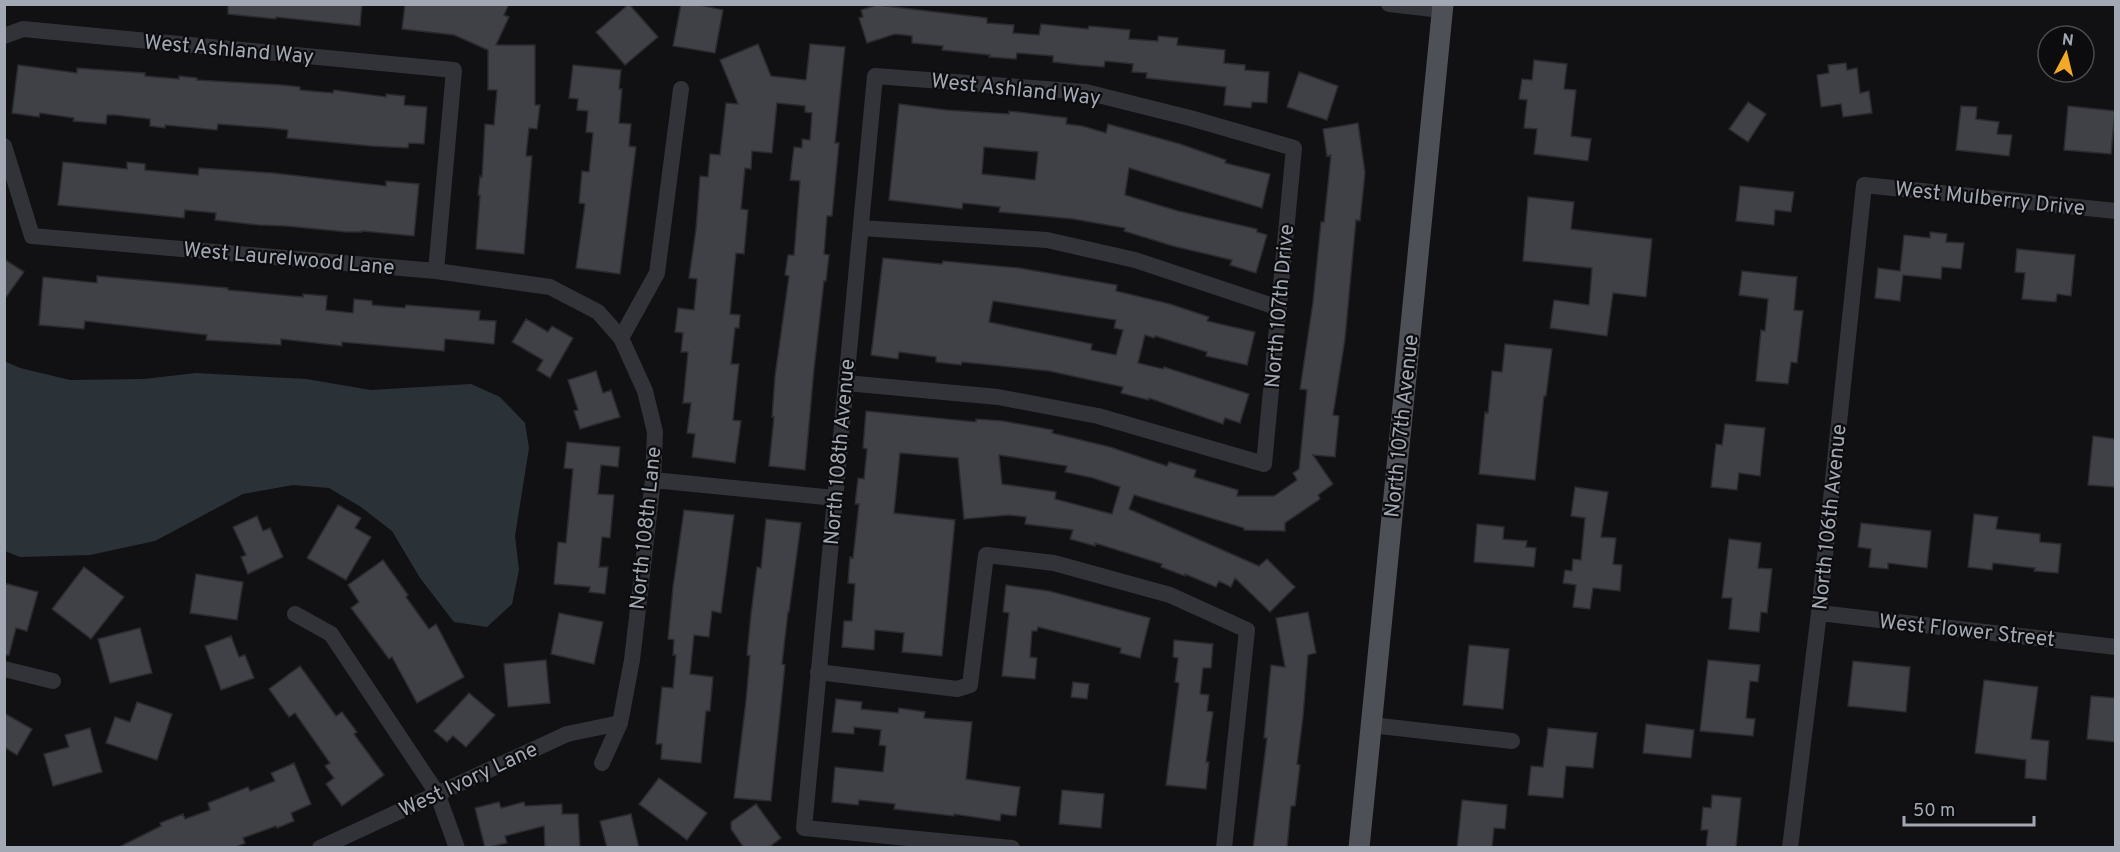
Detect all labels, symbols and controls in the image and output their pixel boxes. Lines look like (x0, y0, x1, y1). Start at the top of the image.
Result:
north arrow (2036, 24, 2096, 84)
street label: West Ashland Way (143, 30, 315, 71)
text: N (2061, 30, 2075, 52)
street label: West Ashland Way (930, 68, 1102, 113)
street label: West Mulberry Drive (1894, 176, 2086, 223)
street label: North 107th Drive (1260, 223, 1301, 389)
street label: West Laurelwood Lane (182, 237, 396, 282)
street label: North 107th Avenue (1379, 333, 1426, 519)
street label: North 108th Avenue (819, 358, 862, 546)
street label: North 106th Avenue (1807, 423, 1854, 611)
street label: North 108th Lane (625, 445, 668, 611)
street label: West Flower Street (1877, 609, 2056, 654)
street label: West Ivory Lane (395, 736, 542, 824)
scale bar (1904, 789, 2034, 827)
text: 50 m (1913, 800, 1955, 823)

